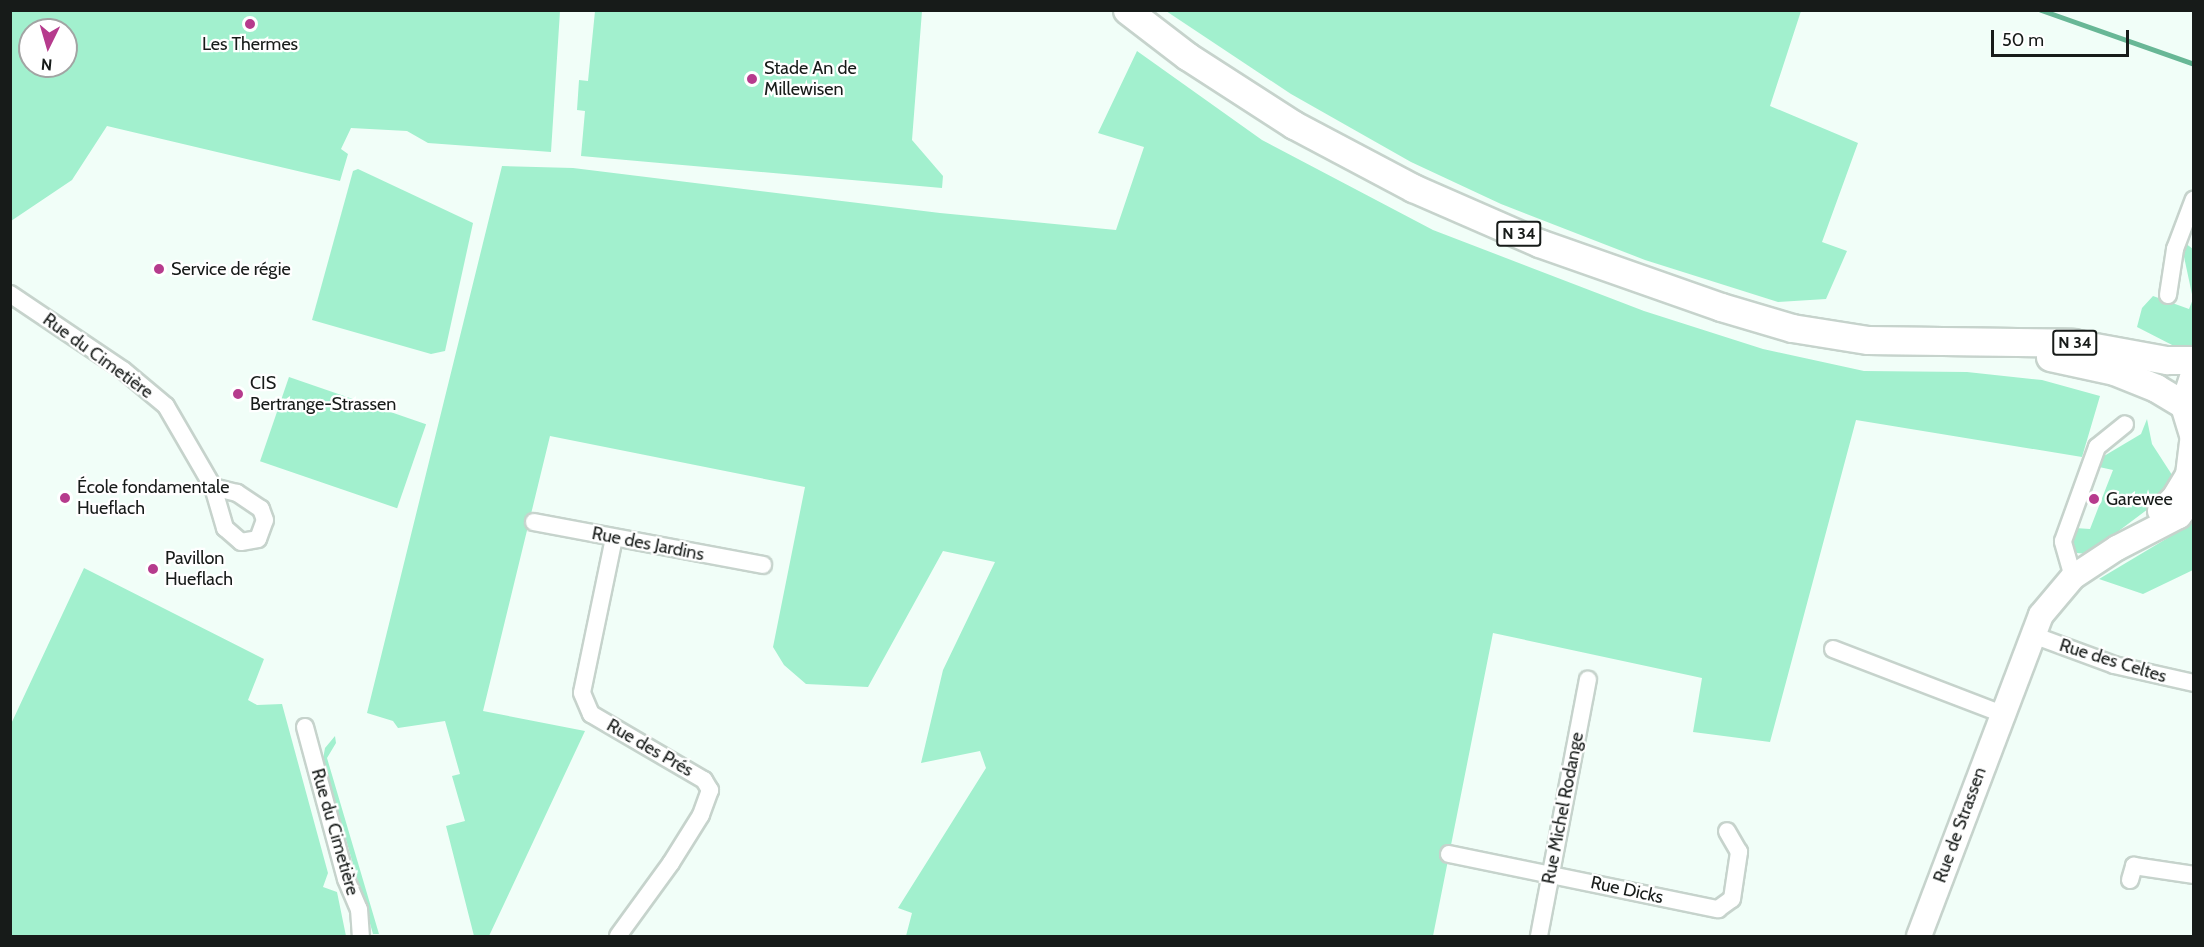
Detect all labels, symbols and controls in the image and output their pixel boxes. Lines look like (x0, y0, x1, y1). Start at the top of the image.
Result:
marker: Les Thermes (243, 17, 257, 31)
north arrow (18, 18, 78, 78)
scale bar (1994, 18, 2132, 56)
text: 50 m (2002, 29, 2044, 51)
place label: Les Thermes (202, 33, 298, 55)
text: N (40, 54, 53, 74)
place label: Stade An de Millewisen (764, 58, 857, 100)
marker: Stade An de Millewisen (745, 72, 759, 86)
road number: N 34 (1495, 221, 1543, 247)
place label: Service de régie (171, 258, 291, 280)
marker: Service de régie (152, 262, 166, 276)
street label: Rue du Cimetière (39, 309, 157, 403)
road number: N 34 (2051, 330, 2099, 356)
place label: CIS Bertrange-Strassen (250, 373, 396, 416)
marker: CIS Bertrange-Strassen (231, 387, 245, 401)
place label: École fondamentale Hueflach (77, 477, 229, 520)
place label: Garewee (2106, 488, 2173, 510)
marker: École fondamentale Hueflach (58, 491, 72, 505)
marker: Garewee (2087, 492, 2101, 506)
street label: Rue des Jardins (590, 523, 706, 565)
place label: Pavillon Hueflach (165, 548, 233, 590)
marker: Pavillon Hueflach (146, 562, 160, 576)
street label: Rue des Celtes (2057, 634, 2169, 688)
street label: Rue des Prés (603, 715, 697, 781)
street label: Rue Michel Rodange (1538, 730, 1588, 886)
street label: Rue de Strassen (1929, 764, 1991, 886)
street label: Rue du Cimetière (307, 766, 363, 898)
street label: Rue Dicks (1589, 872, 1665, 908)

